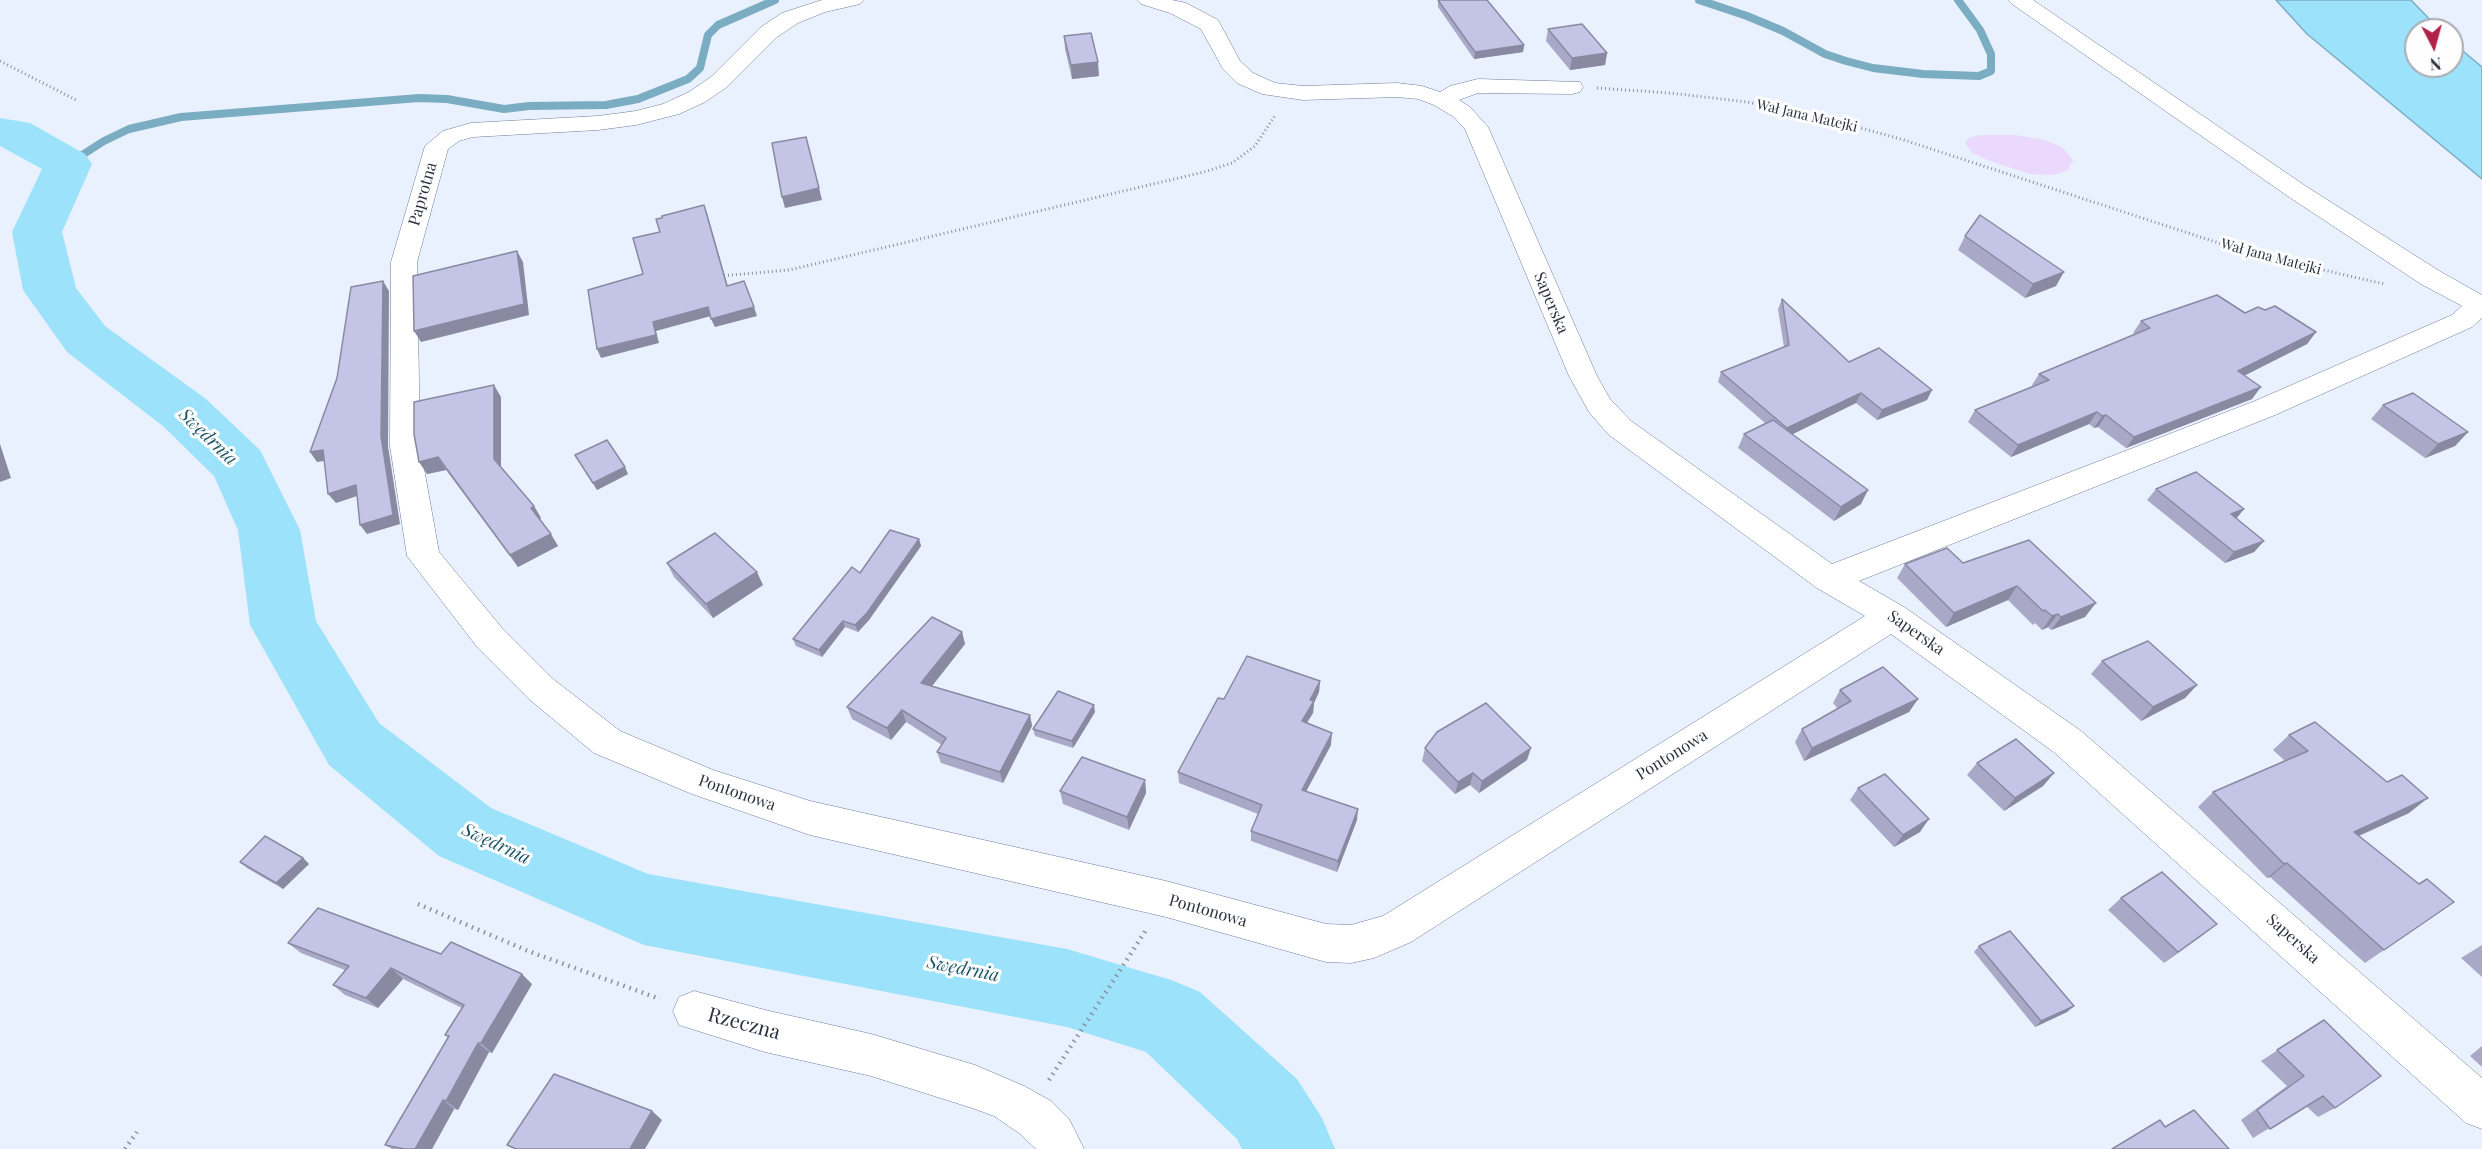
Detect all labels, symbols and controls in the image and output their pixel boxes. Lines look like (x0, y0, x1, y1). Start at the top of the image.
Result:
north arrow (2404, 18, 2464, 78)
text: N (2429, 53, 2443, 75)
street label: Wał Jana Matejki (1755, 96, 1859, 136)
street label: Paprotna (405, 160, 441, 228)
street label: Wał Jana Matejki (2219, 236, 2323, 278)
street label: Saperska (1529, 269, 1573, 337)
water label: Swędrnia (174, 404, 242, 470)
street label: Saperska (1884, 607, 1948, 659)
street label: Pontonowa (1633, 726, 1711, 784)
street label: Pontonowa (696, 771, 778, 815)
water label: Swędrnia (458, 819, 534, 869)
street label: Pontonowa (1167, 891, 1249, 931)
street label: Saperska (2262, 910, 2324, 968)
water label: Swędrnia (925, 951, 1001, 987)
street label: Rzeczna (705, 1003, 783, 1045)

